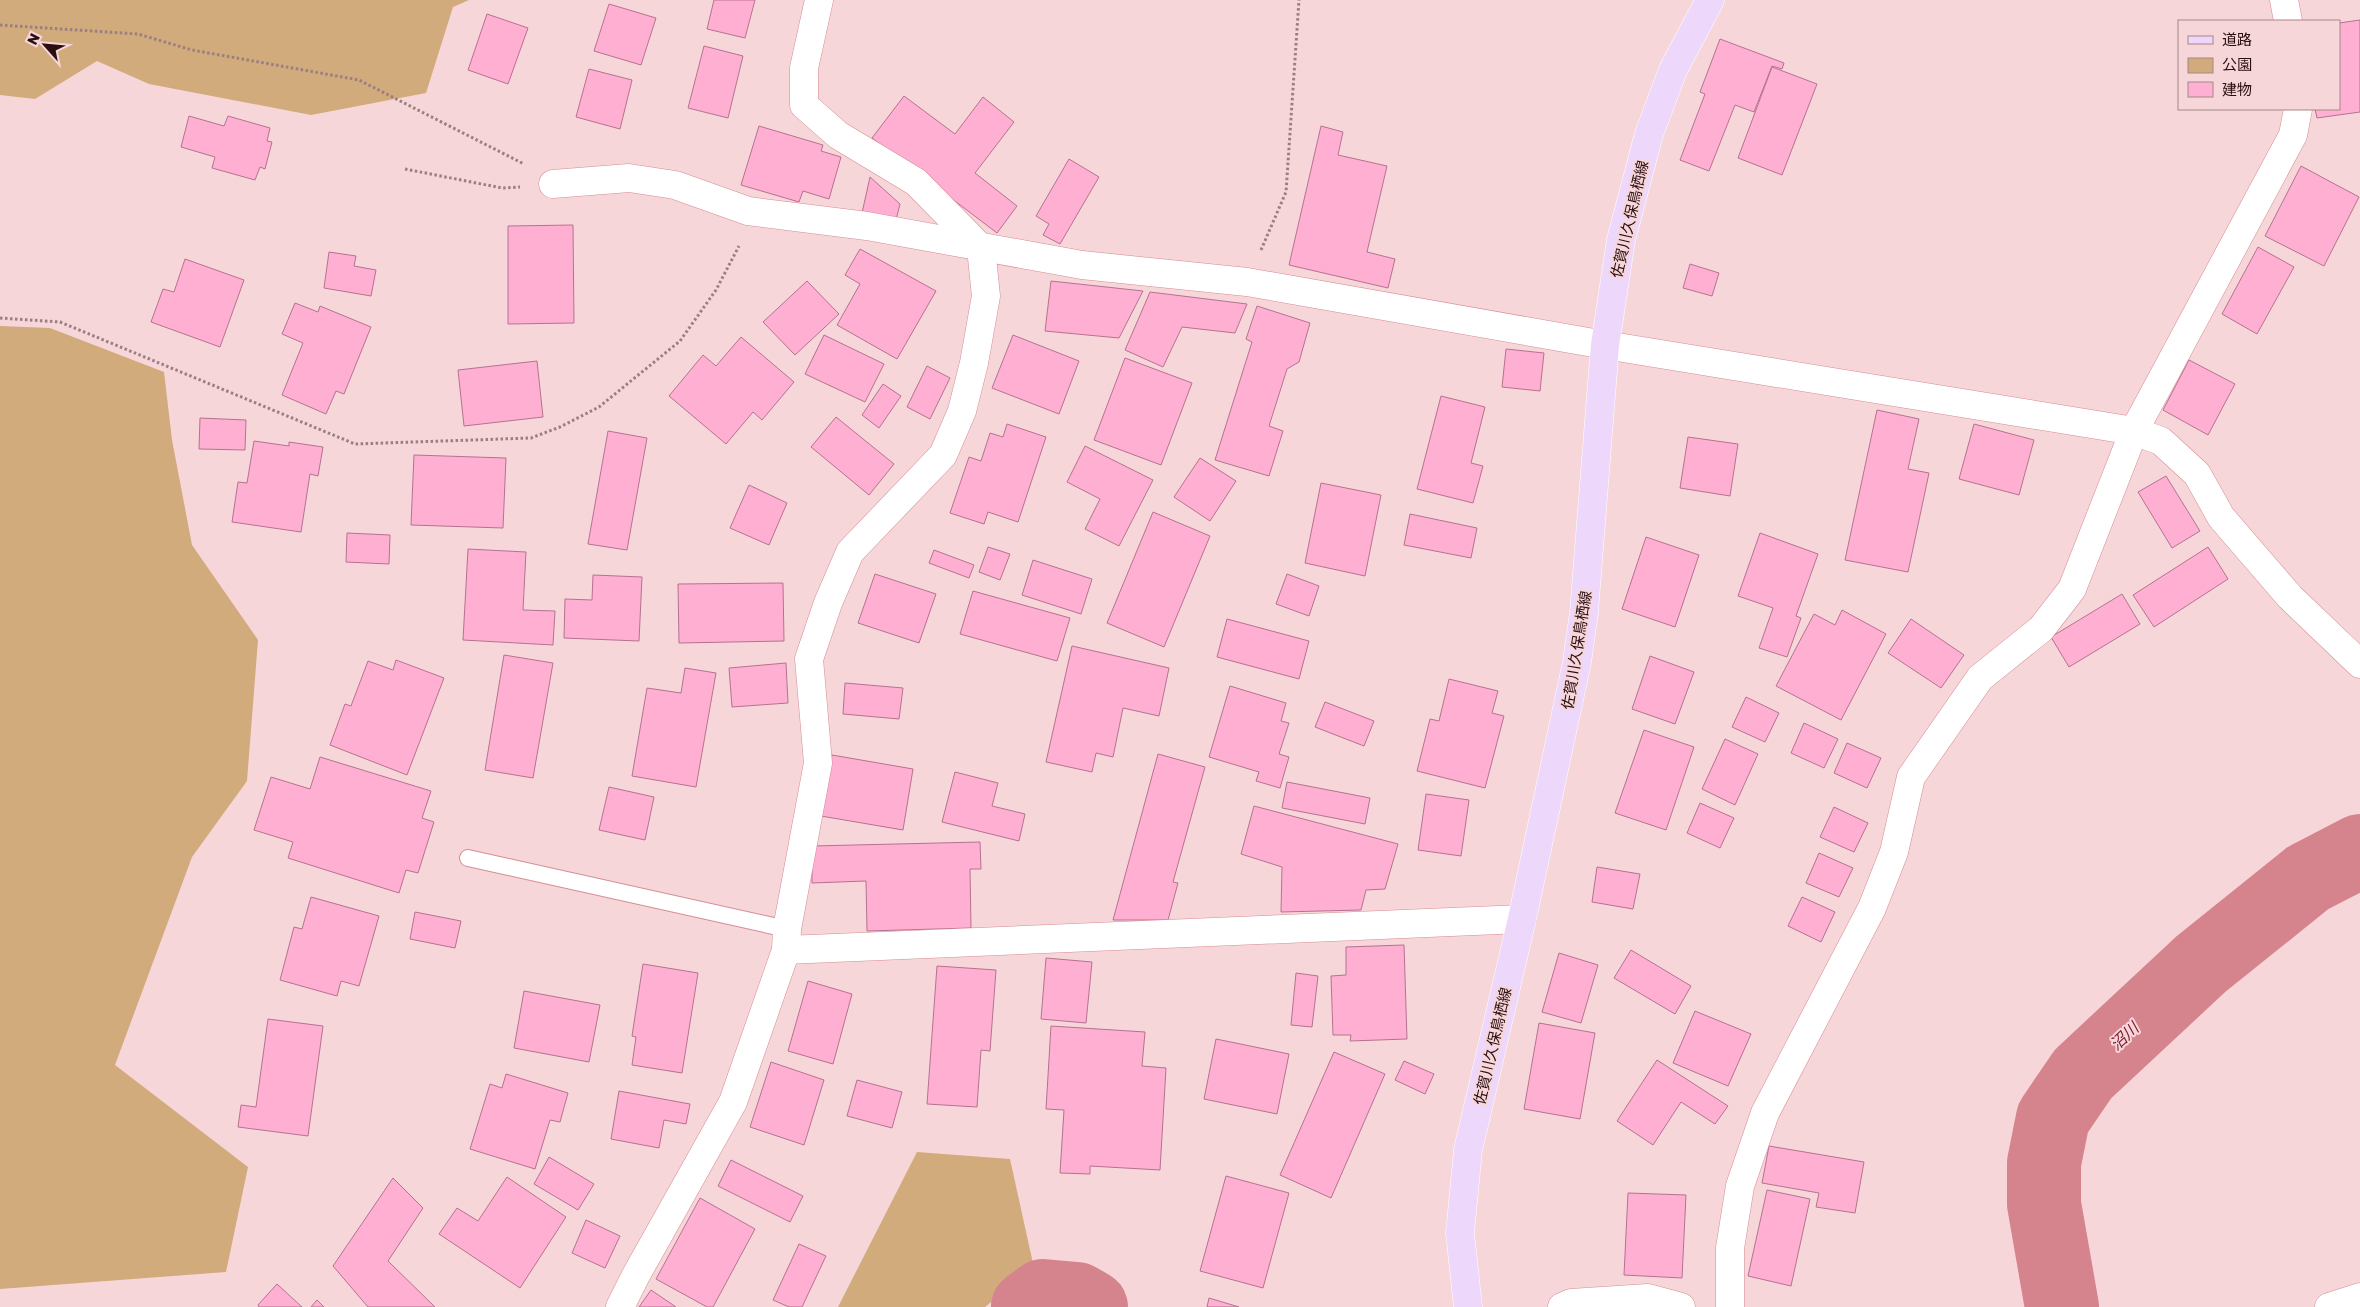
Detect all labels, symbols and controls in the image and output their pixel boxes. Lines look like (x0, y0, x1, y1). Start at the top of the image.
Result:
north arrow (20, 20, 70, 70)
legend (2178, 20, 2340, 110)
text: N (23, 30, 43, 47)
text: 道路 (2222, 30, 2252, 48)
text: 公園 (2222, 55, 2252, 73)
text: 建物 (2222, 80, 2252, 98)
street label: 佐賀川久保鳥栖線 (1607, 159, 1651, 279)
street label: 佐賀川久保鳥栖線 (1558, 589, 1594, 711)
street label: 佐賀川久保鳥栖線 (1470, 986, 1514, 1106)
water label: 沼川 (2105, 1016, 2144, 1054)

